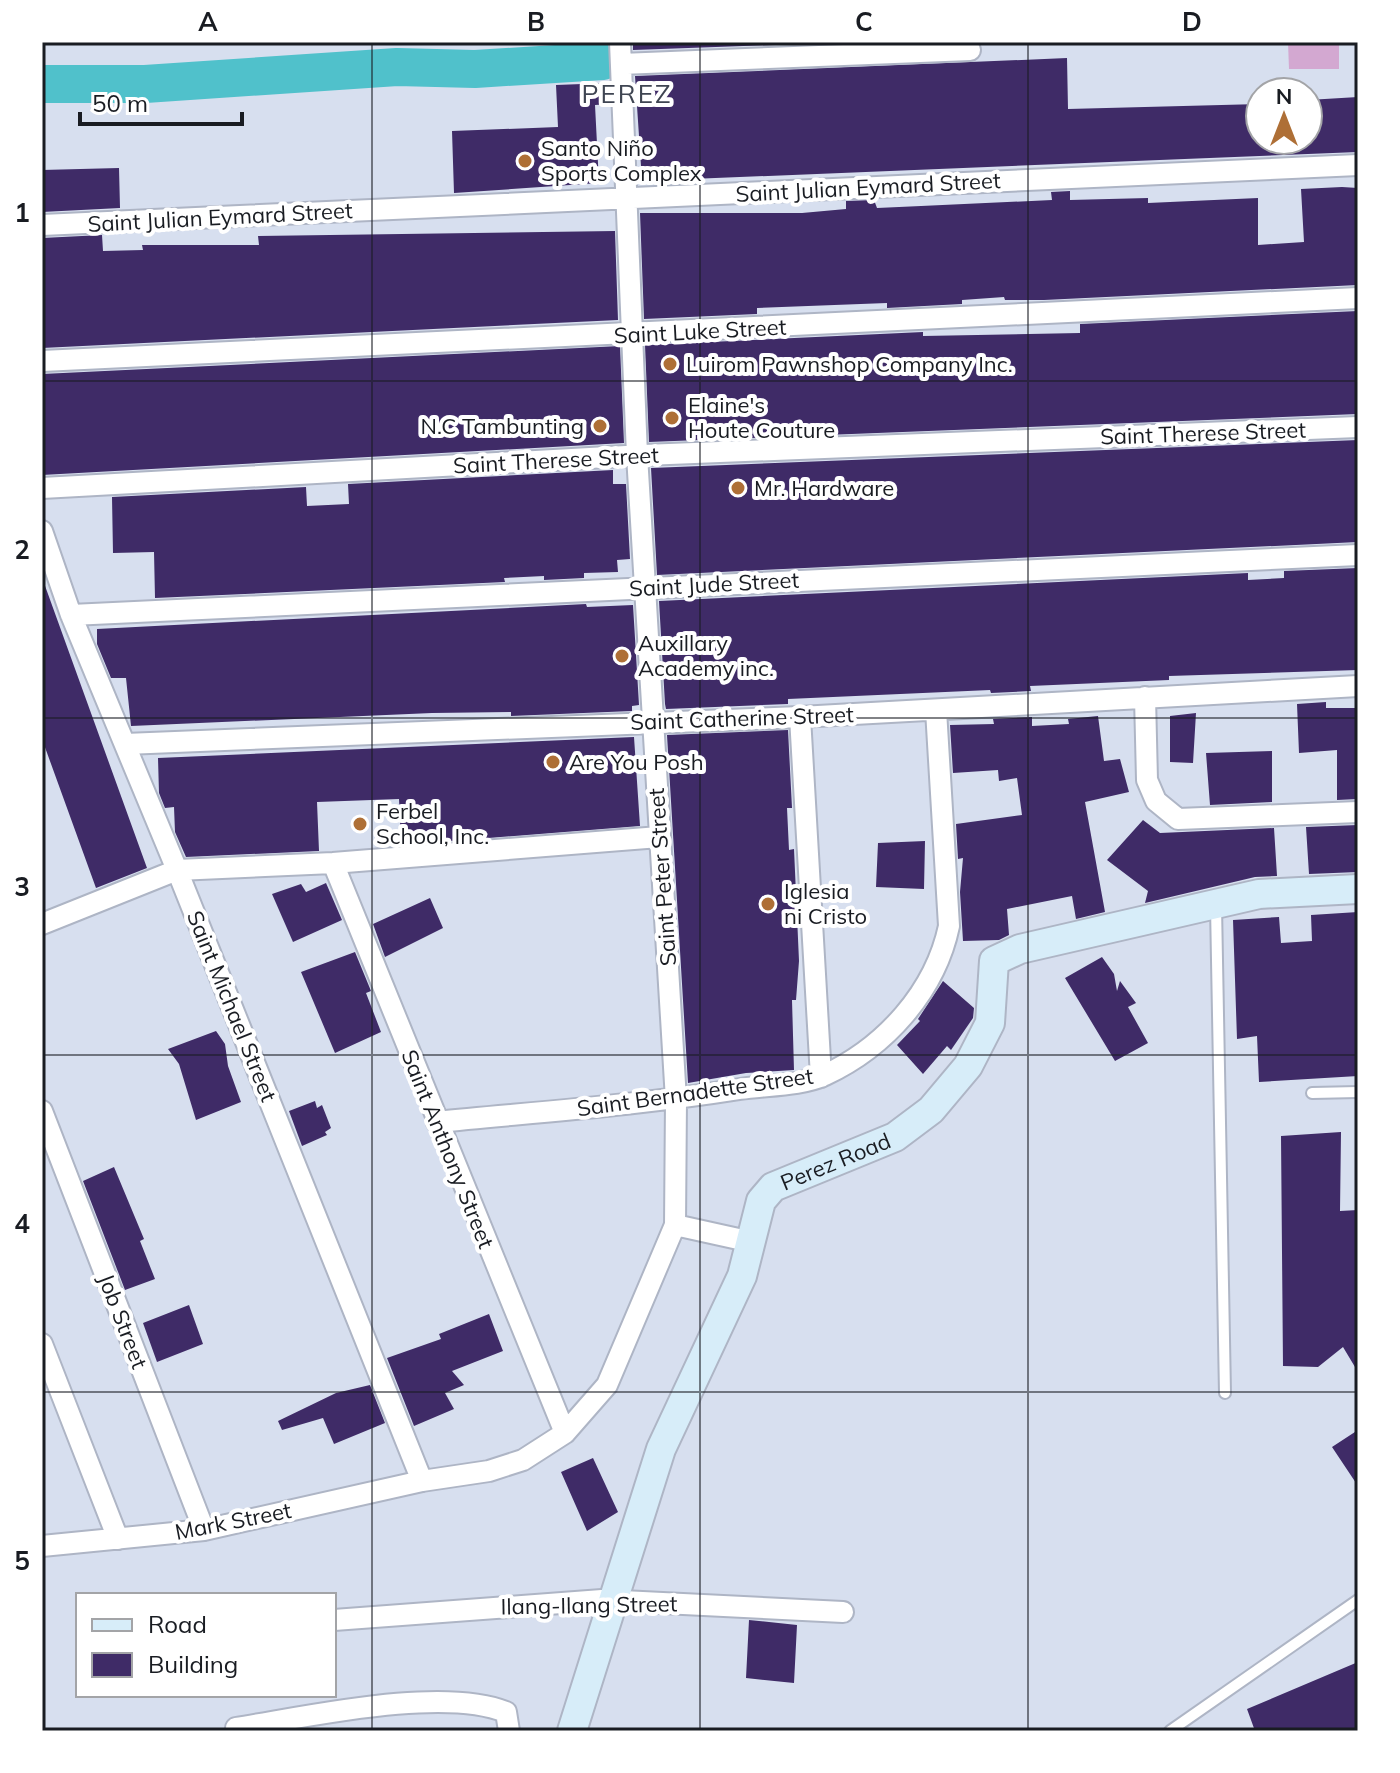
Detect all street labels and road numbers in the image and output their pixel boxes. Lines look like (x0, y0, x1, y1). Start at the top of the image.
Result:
street label: Saint Julian Eymard Street (735, 166, 1001, 208)
street label: Saint Julian Eymard Street (87, 196, 353, 238)
street label: Saint Luke Street (613, 312, 787, 349)
street label: Saint Therese Street (1100, 415, 1307, 451)
street label: Saint Therese Street (452, 441, 660, 479)
street label: Saint Jude Street (628, 566, 800, 602)
street label: Saint Catherine Street (630, 700, 855, 736)
street label: Saint Peter Street (642, 787, 682, 967)
street label: Saint Michael Street (181, 906, 283, 1106)
street label: Saint Anthony Street (395, 1046, 501, 1253)
street label: Saint Bernadette Street (575, 1062, 815, 1122)
street label: Perez Road (776, 1126, 895, 1197)
street label: Job Street (92, 1269, 154, 1373)
street label: Mark Street (172, 1496, 294, 1546)
street label: Ilang-Ilang Street (500, 1589, 678, 1621)

